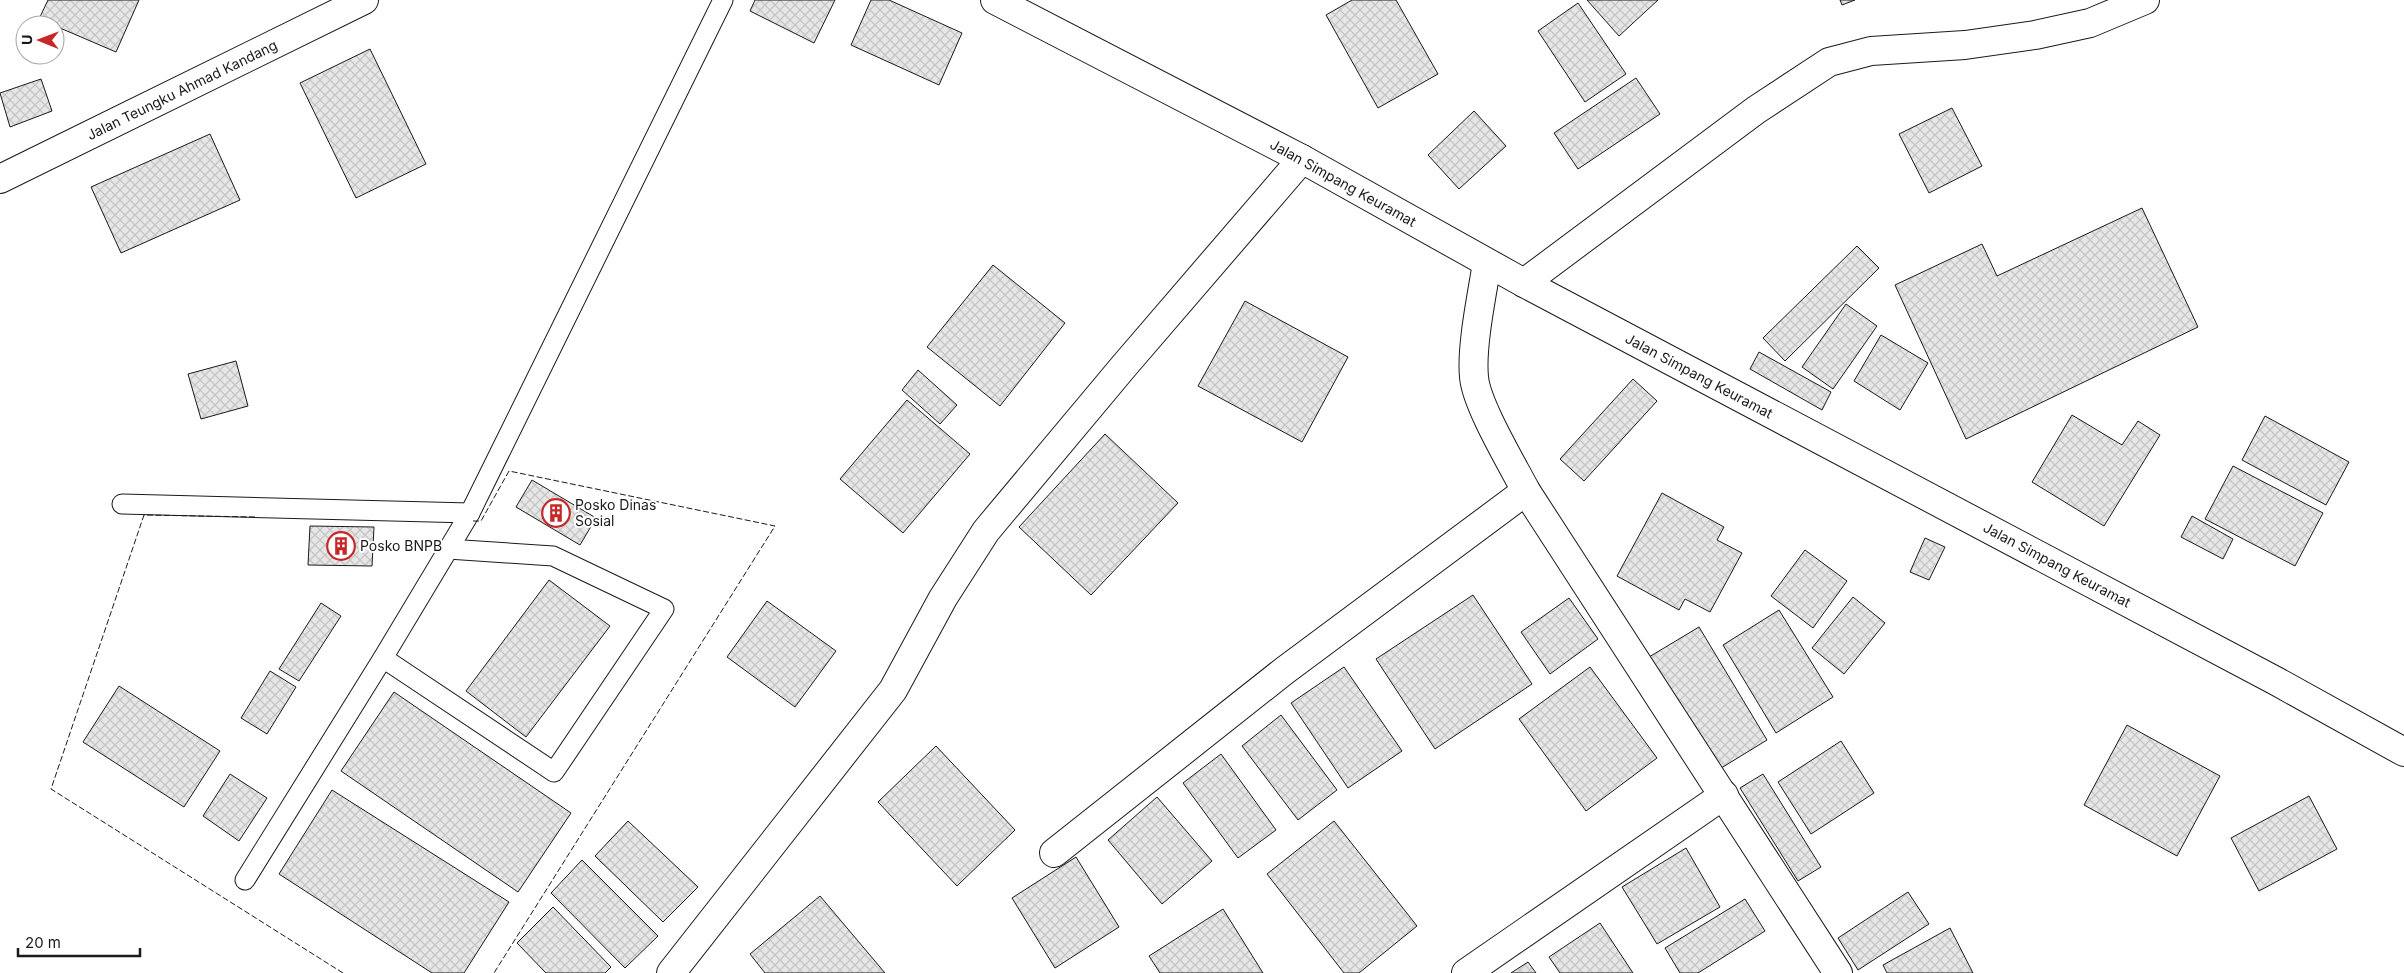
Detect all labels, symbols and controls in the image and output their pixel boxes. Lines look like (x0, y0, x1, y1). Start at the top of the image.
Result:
north arrow (15, 15, 65, 65)
text: U (18, 34, 35, 45)
street label: Jalan Teungku Ahmad Kandang (84, 36, 280, 143)
street label: Jalan Simpang Keuramat (1267, 135, 1420, 230)
street label: Jalan Simpang Keuramat (1623, 329, 1776, 422)
place label: Posko Dinas Sosial (575, 496, 656, 529)
building icon: Posko Dinas Sosial (541, 498, 571, 528)
street label: Jalan Simpang Keuramat (1981, 518, 2134, 611)
building icon: Posko BNPB (326, 531, 356, 561)
place label: Posko BNPB (360, 537, 442, 554)
scale bar (18, 926, 140, 958)
text: 20 m (25, 933, 61, 952)

